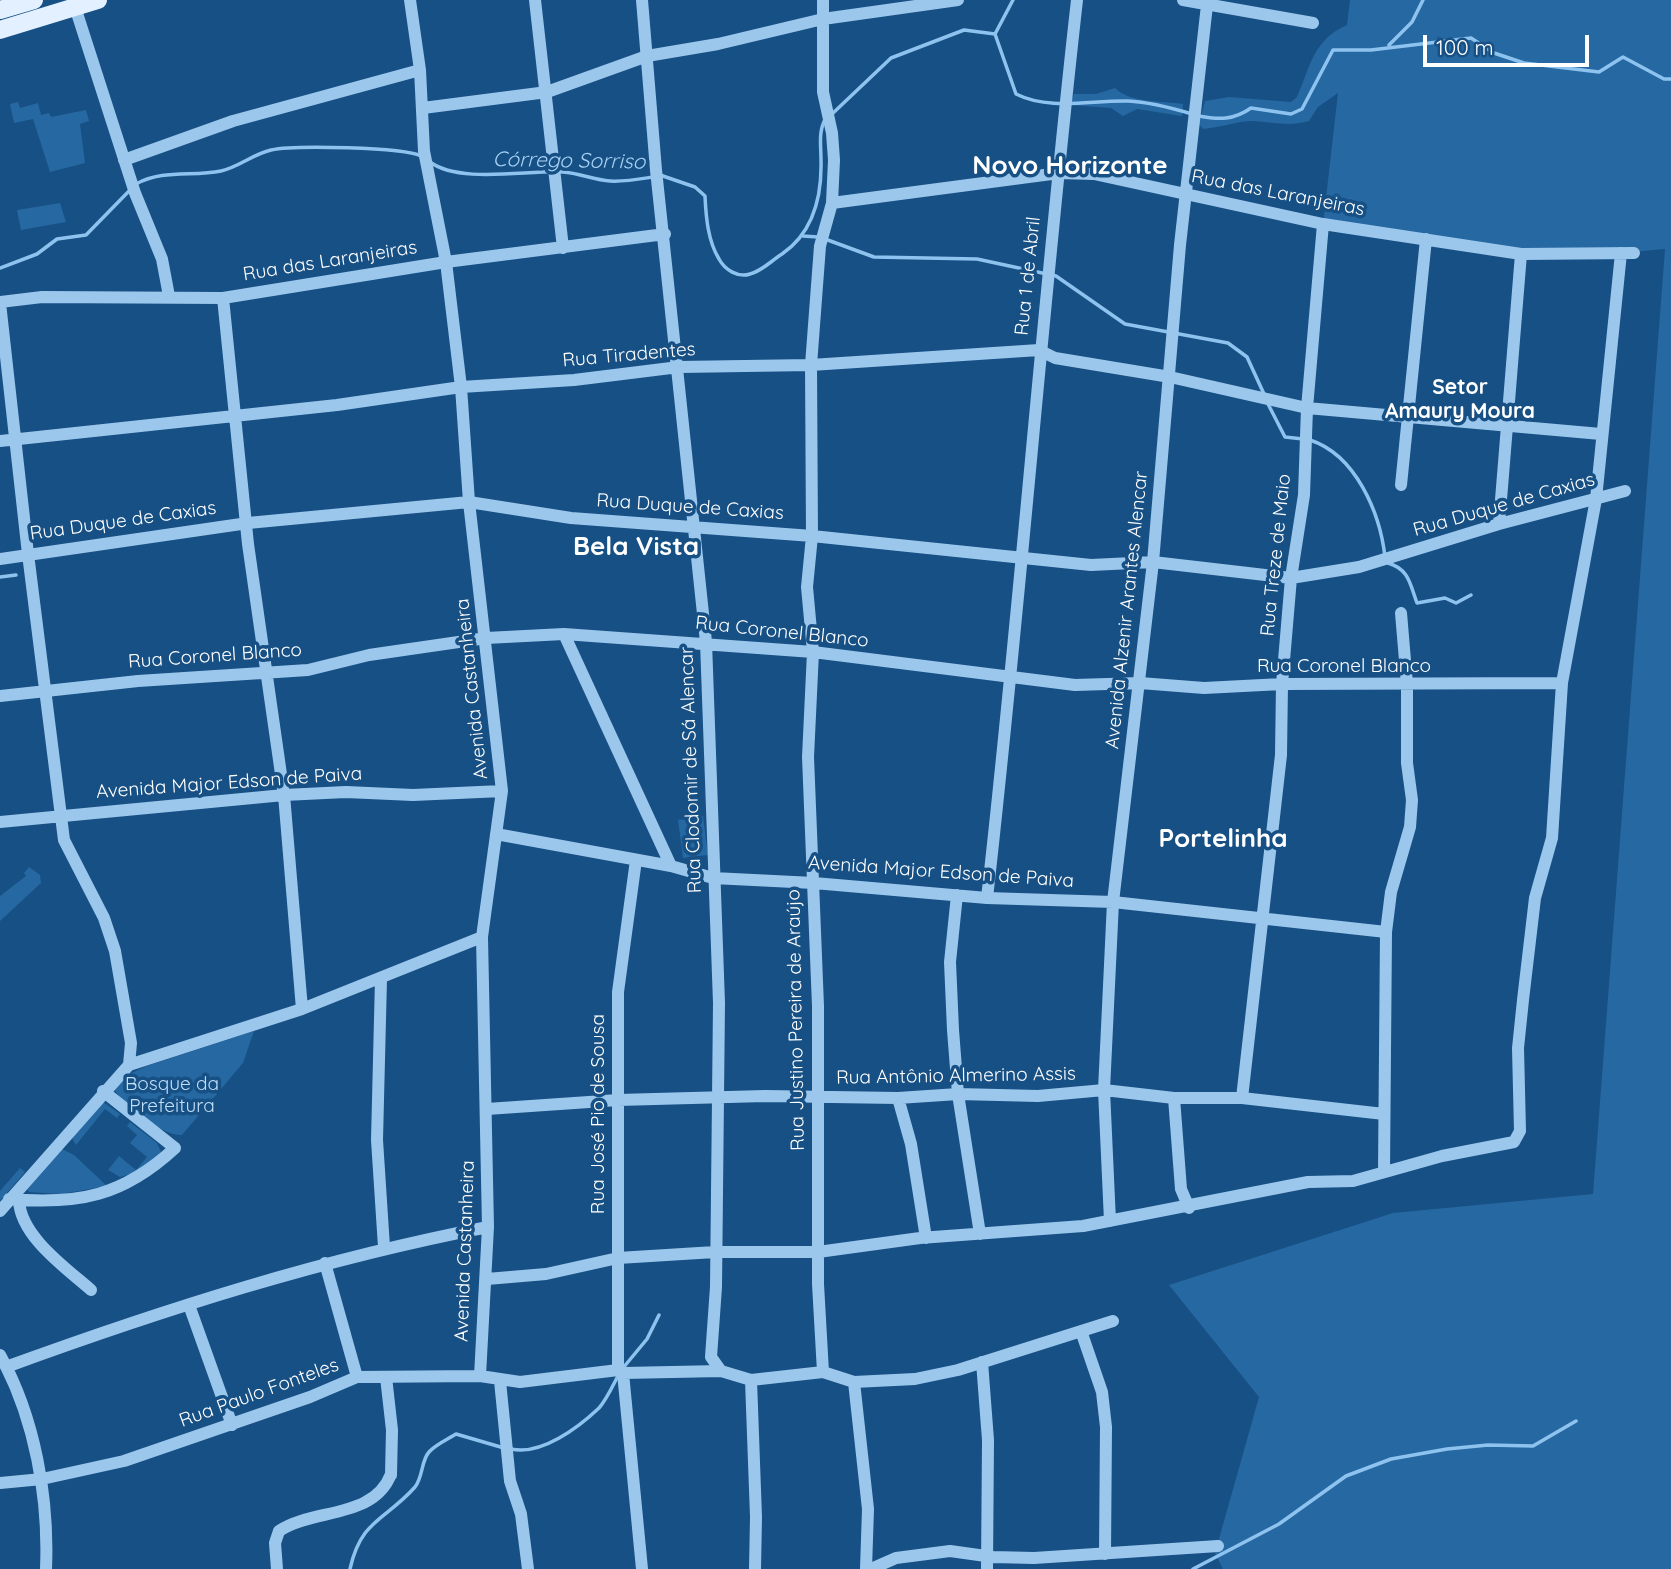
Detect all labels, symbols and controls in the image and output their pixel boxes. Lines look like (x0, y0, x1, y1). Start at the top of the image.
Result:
scale bar (1426, 21, 1592, 65)
text: 100 m (1436, 34, 1494, 60)
water label: Córrego Sorriso (492, 147, 646, 175)
district label: Novo Horizonte (972, 150, 1168, 182)
street label: Rua das Laranjeiras (1190, 165, 1366, 221)
street label: Rua 1 de Abril (1010, 216, 1046, 336)
street label: Rua das Laranjeiras (241, 236, 419, 286)
street label: Rua Tiradentes (562, 338, 696, 372)
district label: Setor Amaury Moura (1385, 375, 1535, 425)
street label: Rua Duque de Caxias (1411, 468, 1597, 542)
street label: Avenida Alzenir Arantes Alencar (1101, 470, 1153, 750)
street label: Rua Treze de Maio (1256, 473, 1296, 637)
street label: Rua Duque de Caxias (596, 489, 784, 525)
street label: Rua Duque de Caxias (28, 497, 218, 545)
district label: Bela Vista (573, 531, 699, 563)
street label: Avenida Castanheira (451, 597, 493, 781)
street label: Rua Coronel Blanco (694, 612, 870, 652)
street label: Rua Coronel Blanco (127, 639, 303, 673)
street label: Rua Clodomir de Sá Alencar (675, 646, 707, 894)
street label: Rua Coronel Blanco (1257, 655, 1431, 677)
street label: Avenida Major Edson de Paiva (95, 762, 363, 804)
district label: Portelinha (1159, 823, 1287, 855)
street label: Avenida Major Edson de Paiva (807, 851, 1075, 893)
street label: Rua Justino Pereira de Araújo (782, 889, 810, 1151)
street label: Rua José Pio de Sousa (587, 1014, 609, 1214)
street label: Rua Antônio Almerino Assis (836, 1063, 1076, 1089)
park label: Bosque da Prefeitura (125, 1073, 219, 1117)
street label: Avenida Castanheira (450, 1160, 480, 1342)
street label: Rua Paulo Fonteles (176, 1354, 342, 1432)

